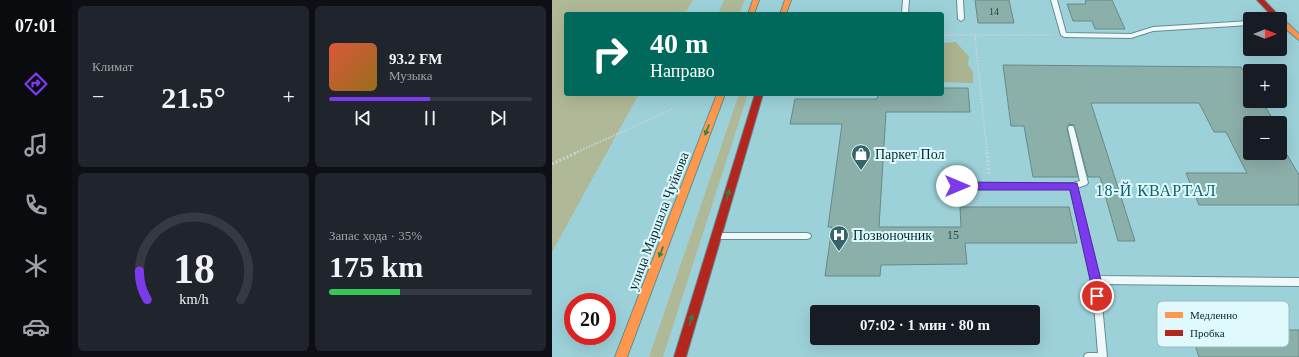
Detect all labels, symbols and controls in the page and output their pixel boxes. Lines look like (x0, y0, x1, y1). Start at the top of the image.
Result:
house number: 14 (989, 6, 999, 17)
north arrow (1243, 12, 1287, 56)
map controls (1243, 12, 1287, 160)
text: 07:01 (15, 16, 57, 36)
icon: right (584, 28, 636, 80)
text: 40 m (650, 28, 708, 59)
text: 93.2 FM (389, 51, 442, 67)
text: Климат (92, 59, 133, 74)
text: Направо (650, 61, 715, 81)
button: + (1243, 64, 1287, 108)
text: Музыка (389, 68, 433, 83)
icon: directions (22, 70, 50, 98)
text: 21.5° (161, 81, 226, 114)
text: − (92, 84, 104, 109)
text: + (283, 84, 295, 109)
icon: previous (352, 107, 374, 129)
icon: pause (419, 107, 441, 129)
icon: next (487, 107, 509, 129)
button: − (1243, 116, 1287, 160)
one-way arrow (703, 125, 709, 137)
icon: music (22, 131, 50, 159)
shop icon: Паркет Пол (850, 143, 872, 171)
place label: Паркет Пол (875, 147, 945, 162)
street label: улица Маршала Чуйкова (625, 149, 692, 292)
position arrow (936, 165, 978, 207)
district label: 18-Й КВАРТАЛ (1095, 181, 1217, 199)
one-way arrow (726, 189, 732, 201)
icon: phone (22, 191, 50, 219)
hospital icon: Позвоночник (828, 224, 850, 252)
text: Запас хода · 35% (329, 228, 422, 243)
place label: Позвоночник (853, 228, 932, 243)
house number: 15 (947, 228, 959, 242)
text: 18 (173, 246, 214, 292)
one-way arrow (657, 247, 663, 259)
text: 175 km (329, 250, 423, 283)
icon: climate (22, 252, 50, 280)
pin (1080, 279, 1114, 313)
icon: arrive (1086, 285, 1108, 307)
text: km/h (179, 290, 208, 306)
speed limit sign: 20 (564, 293, 616, 345)
legend (1157, 301, 1289, 347)
text: Медленно (1190, 309, 1238, 321)
icon: car (22, 313, 50, 341)
one-way arrow (688, 313, 694, 325)
text: 07:02 · 1 мин · 80 m (860, 317, 990, 333)
text: Пробка (1190, 327, 1225, 339)

